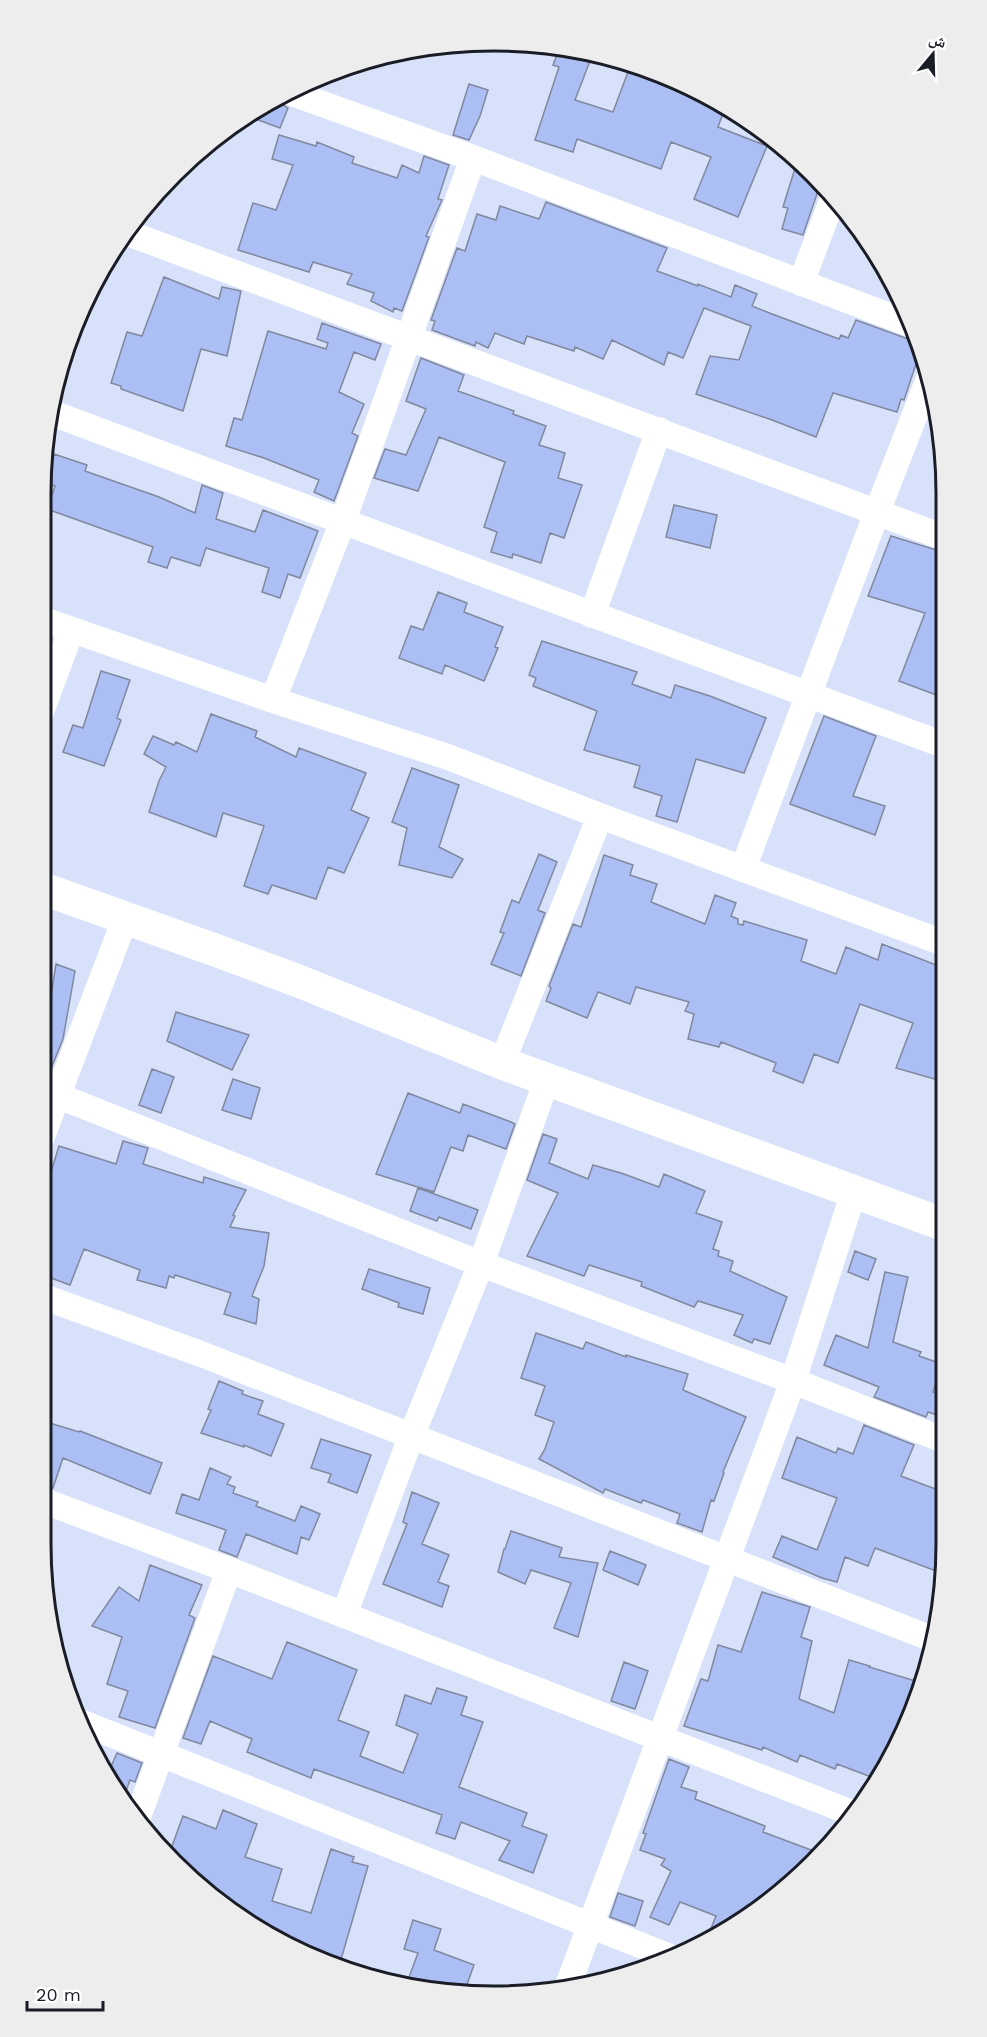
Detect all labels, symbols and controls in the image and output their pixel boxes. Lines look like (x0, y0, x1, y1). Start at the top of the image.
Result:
north arrow (903, 24, 963, 84)
text: ش (927, 29, 949, 52)
scale bar (27, 1974, 104, 2012)
text: 20 m (36, 1984, 81, 2005)

